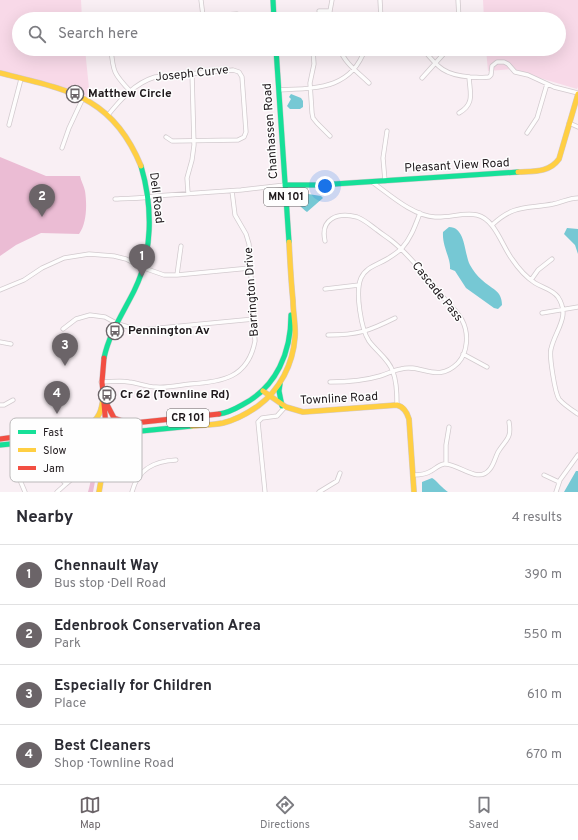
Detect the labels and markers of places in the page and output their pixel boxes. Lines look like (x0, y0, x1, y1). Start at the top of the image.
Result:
bus stop icon: Matthew Circle (65, 84, 85, 104)
place label: Matthew Circle (88, 86, 172, 102)
pin: 2 (29, 184, 55, 217)
pin: 1 (129, 244, 155, 277)
bus stop icon: Pennington Av (105, 321, 125, 341)
place label: Pennington Av (128, 323, 210, 339)
pin: 3 (52, 333, 78, 366)
pin: 4 (44, 381, 70, 414)
bus stop icon: Cr 62 (Townline Rd) (97, 385, 117, 405)
place label: Cr 62 (Townline Rd) (120, 387, 230, 403)

